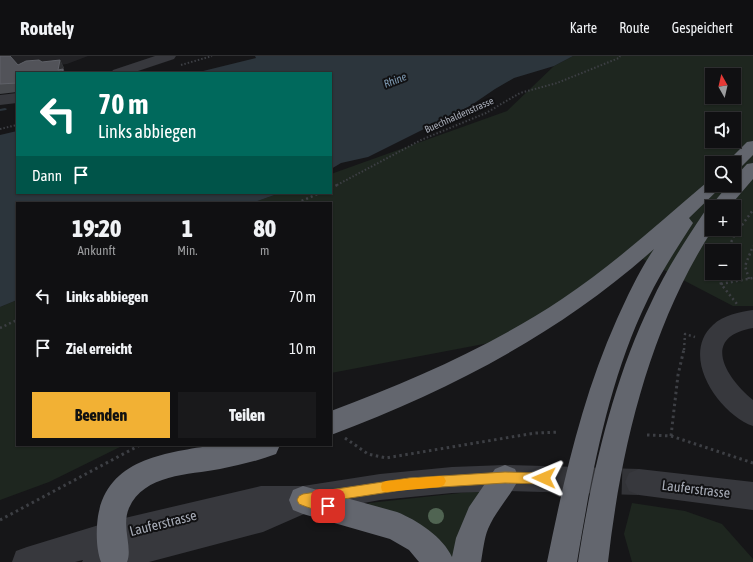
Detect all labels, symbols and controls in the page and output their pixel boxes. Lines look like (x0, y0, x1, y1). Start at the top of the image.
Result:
text: Routely (20, 17, 74, 39)
text: Karte (570, 20, 597, 36)
text: Route (619, 20, 650, 36)
text: Gespeichert (672, 20, 733, 36)
north arrow (705, 68, 741, 104)
map controls (705, 68, 741, 280)
water label: Rhine (382, 70, 408, 90)
icon: left (32, 88, 84, 140)
text: 70 m (98, 88, 148, 120)
street label: Buechhaldenstrasse (423, 95, 496, 135)
button: sound (705, 112, 741, 148)
text: Links abbiegen (98, 121, 197, 142)
button: search (705, 156, 741, 192)
icon: arrive (70, 164, 92, 186)
text: Dann (32, 167, 62, 184)
button: + (705, 200, 741, 236)
text: 19:20 (72, 215, 121, 242)
text: 1 (182, 215, 193, 242)
text: 80 (254, 215, 276, 242)
text: Ankunft (77, 243, 116, 258)
text: Min. (177, 243, 198, 258)
text: m (260, 243, 269, 258)
button: − (705, 244, 741, 280)
icon: left (32, 285, 54, 307)
text: Links abbiegen (66, 288, 148, 305)
text: 70 m (289, 288, 316, 305)
icon: arrive (32, 337, 54, 359)
text: Ziel erreicht (66, 340, 132, 357)
text: 10 m (289, 340, 316, 357)
button: Beenden (32, 392, 170, 438)
button: Teilen (178, 392, 316, 438)
position arrow (523, 457, 565, 499)
street label: Lauferstrasse (661, 477, 731, 501)
pin (311, 489, 345, 523)
icon: arrive (317, 495, 339, 517)
street label: Lauferstrasse (128, 507, 198, 539)

